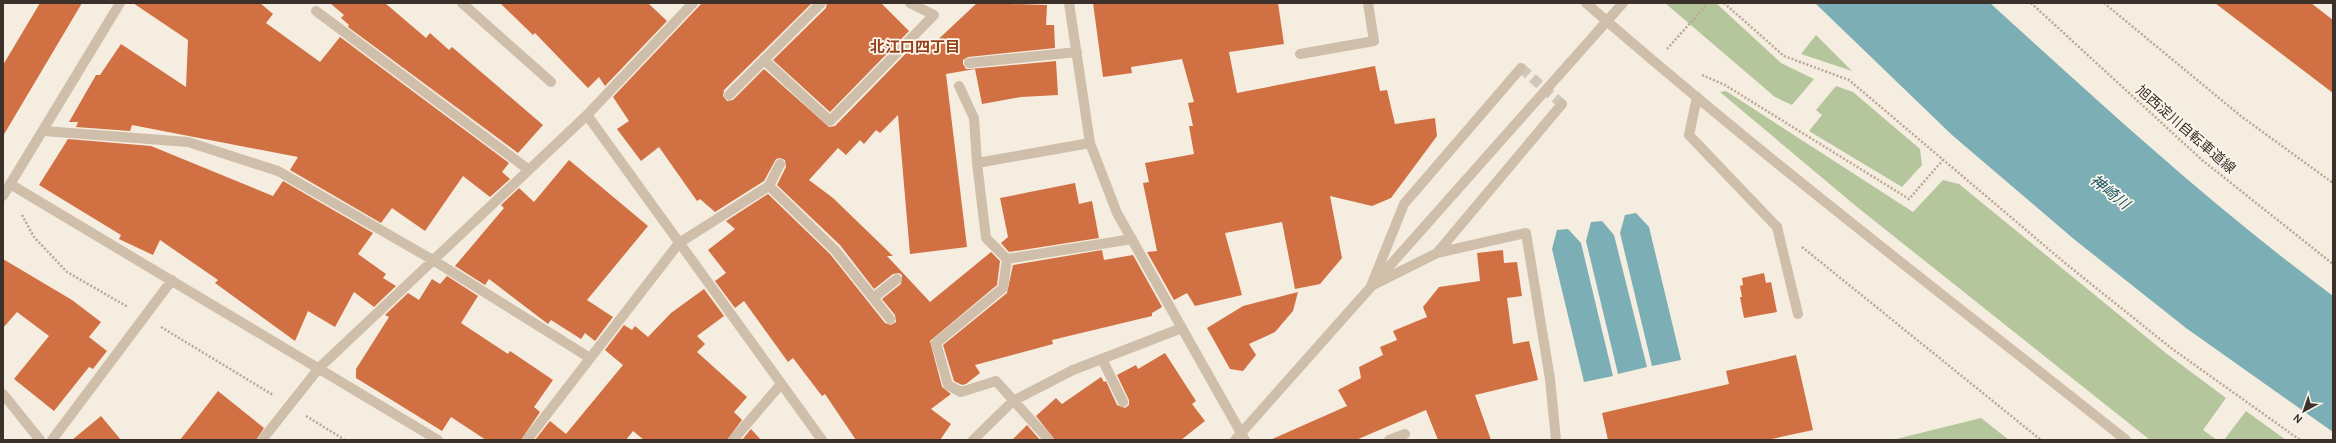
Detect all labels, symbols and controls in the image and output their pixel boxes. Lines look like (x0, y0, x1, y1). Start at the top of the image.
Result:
district label: 北江口四丁目 (870, 39, 960, 58)
street label: 旭西淀川自転車道線 (2132, 82, 2238, 178)
water label: 神崎川 (2086, 172, 2134, 216)
north arrow (2284, 391, 2324, 431)
text: N (2291, 410, 2306, 426)

